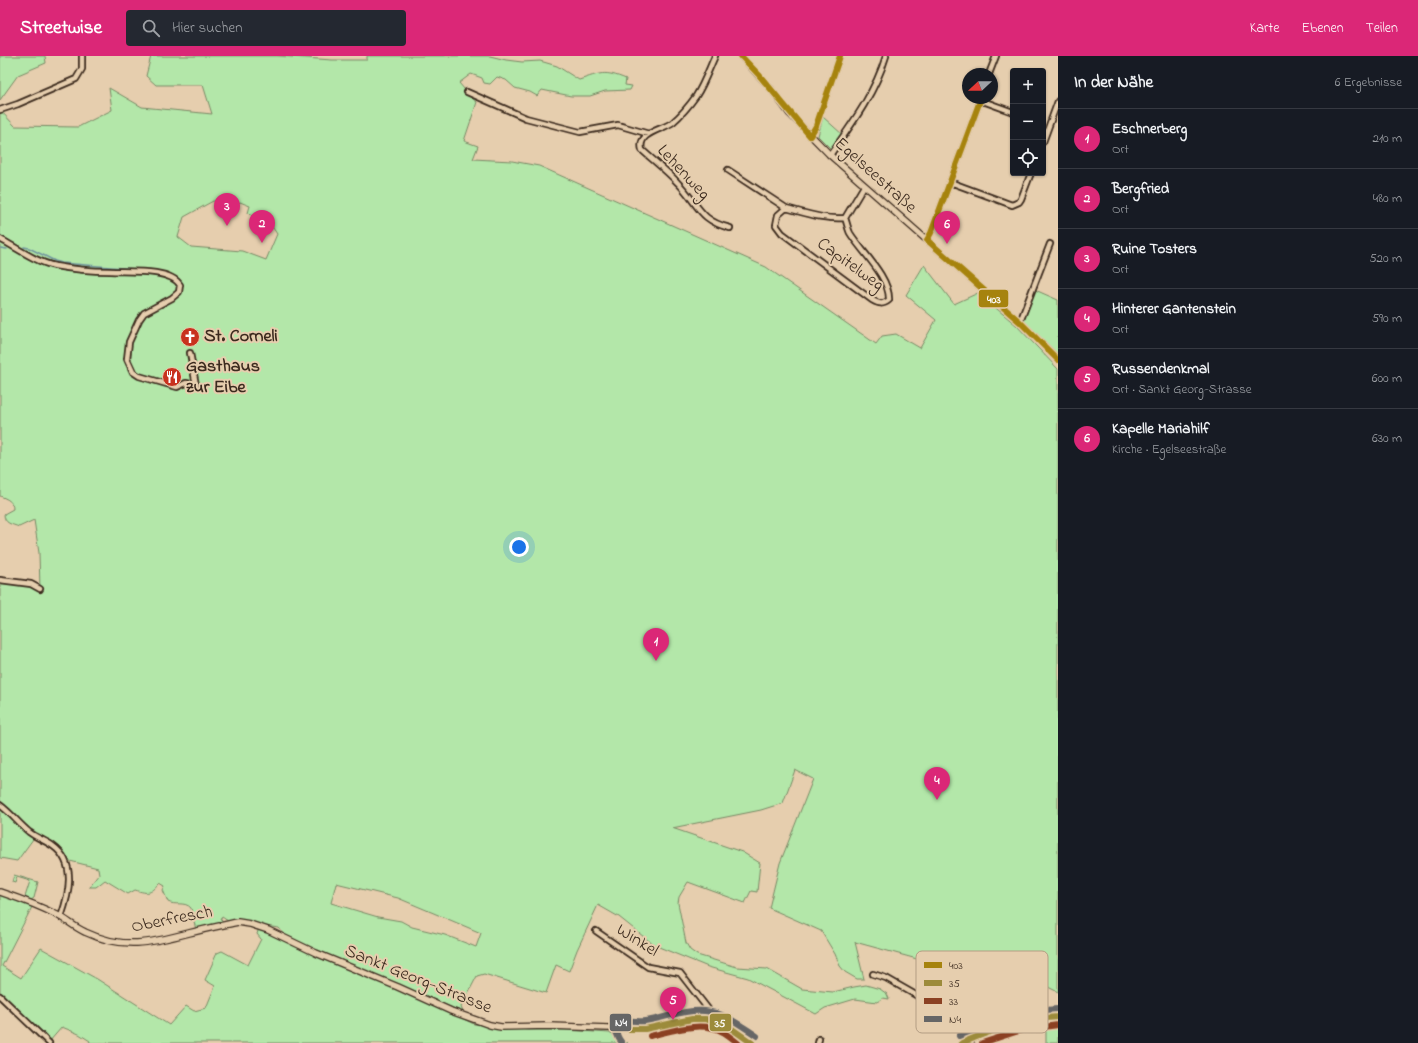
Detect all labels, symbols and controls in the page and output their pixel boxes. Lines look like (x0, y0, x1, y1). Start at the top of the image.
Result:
search box (126, 10, 406, 46)
text: Streetwise (20, 15, 102, 42)
icon: search (140, 17, 162, 39)
text: Hier suchen (172, 17, 243, 39)
text: Karte (1250, 18, 1279, 39)
text: Ebenen (1301, 18, 1344, 39)
text: Teilen (1366, 18, 1398, 39)
north arrow (962, 68, 998, 104)
map controls (1010, 68, 1046, 176)
button: + (1010, 68, 1046, 104)
text: In der Nähe (1074, 70, 1153, 95)
text: 6 Ergebnisse (1335, 73, 1402, 92)
button: − (1010, 104, 1046, 140)
text: Eschnerberg (1112, 118, 1187, 140)
text: 1 (1085, 129, 1089, 148)
text: 210 m (1372, 129, 1402, 148)
street label: Egelseestraße (827, 132, 923, 222)
street label: Lehenweg (650, 139, 716, 207)
button: locate (1010, 140, 1046, 176)
text: Ort (1112, 140, 1129, 159)
text: Bergfried (1112, 178, 1169, 200)
text: 2 (1084, 189, 1090, 208)
text: 480 m (1373, 189, 1402, 208)
pin: 3 (214, 193, 240, 226)
text: Ort (1112, 200, 1129, 219)
pin: 2 (249, 210, 275, 243)
pin: 6 (934, 211, 960, 244)
street label: Capitelweg (810, 232, 889, 299)
text: Ruine Tosters (1112, 238, 1197, 260)
text: 3 (1084, 249, 1090, 268)
text: 520 m (1369, 249, 1402, 268)
text: Ort (1112, 260, 1129, 279)
line badge: 403 (978, 289, 1009, 308)
text: 403 (986, 292, 1001, 308)
text: Hinterer Gantenstein (1112, 298, 1236, 320)
text: 4 (1084, 309, 1090, 328)
text: 590 m (1372, 309, 1402, 328)
text: Ort (1112, 320, 1129, 339)
place label: St. Corneli (204, 324, 278, 350)
church icon: St. Corneli (179, 326, 201, 348)
place label: Gasthaus zur Eibe (186, 354, 260, 401)
text: Russendenkmal (1112, 358, 1210, 380)
restaurant icon: Gasthaus zur Eibe (161, 366, 183, 388)
text: 5 (1083, 369, 1091, 388)
text: 600 m (1372, 369, 1402, 388)
text: Ort · Sankt Georg-Strasse (1112, 380, 1252, 399)
text: Kapelle Mariahilf (1112, 418, 1210, 440)
text: 6 (1084, 429, 1090, 448)
text: 630 m (1372, 429, 1402, 448)
text: Kirche · Egelseestraße (1112, 440, 1226, 459)
your location (509, 537, 529, 557)
pin: 1 (643, 628, 669, 661)
pin: 4 (924, 767, 950, 800)
street label: Oberfresch (129, 899, 215, 941)
street label: Winkel (611, 918, 663, 964)
street label: Sankt Georg-Strasse (340, 939, 497, 1023)
legend (916, 951, 1048, 1033)
text: 403 (949, 958, 963, 974)
text: 35 (949, 976, 960, 992)
pin: 5 (660, 987, 686, 1020)
text: 33 (949, 994, 959, 1010)
text: N4 (949, 1012, 961, 1028)
line badge: N4 (609, 1013, 632, 1032)
line badge: 35 (709, 1013, 732, 1032)
text: N4 (615, 1015, 627, 1031)
text: 35 (714, 1016, 726, 1032)

